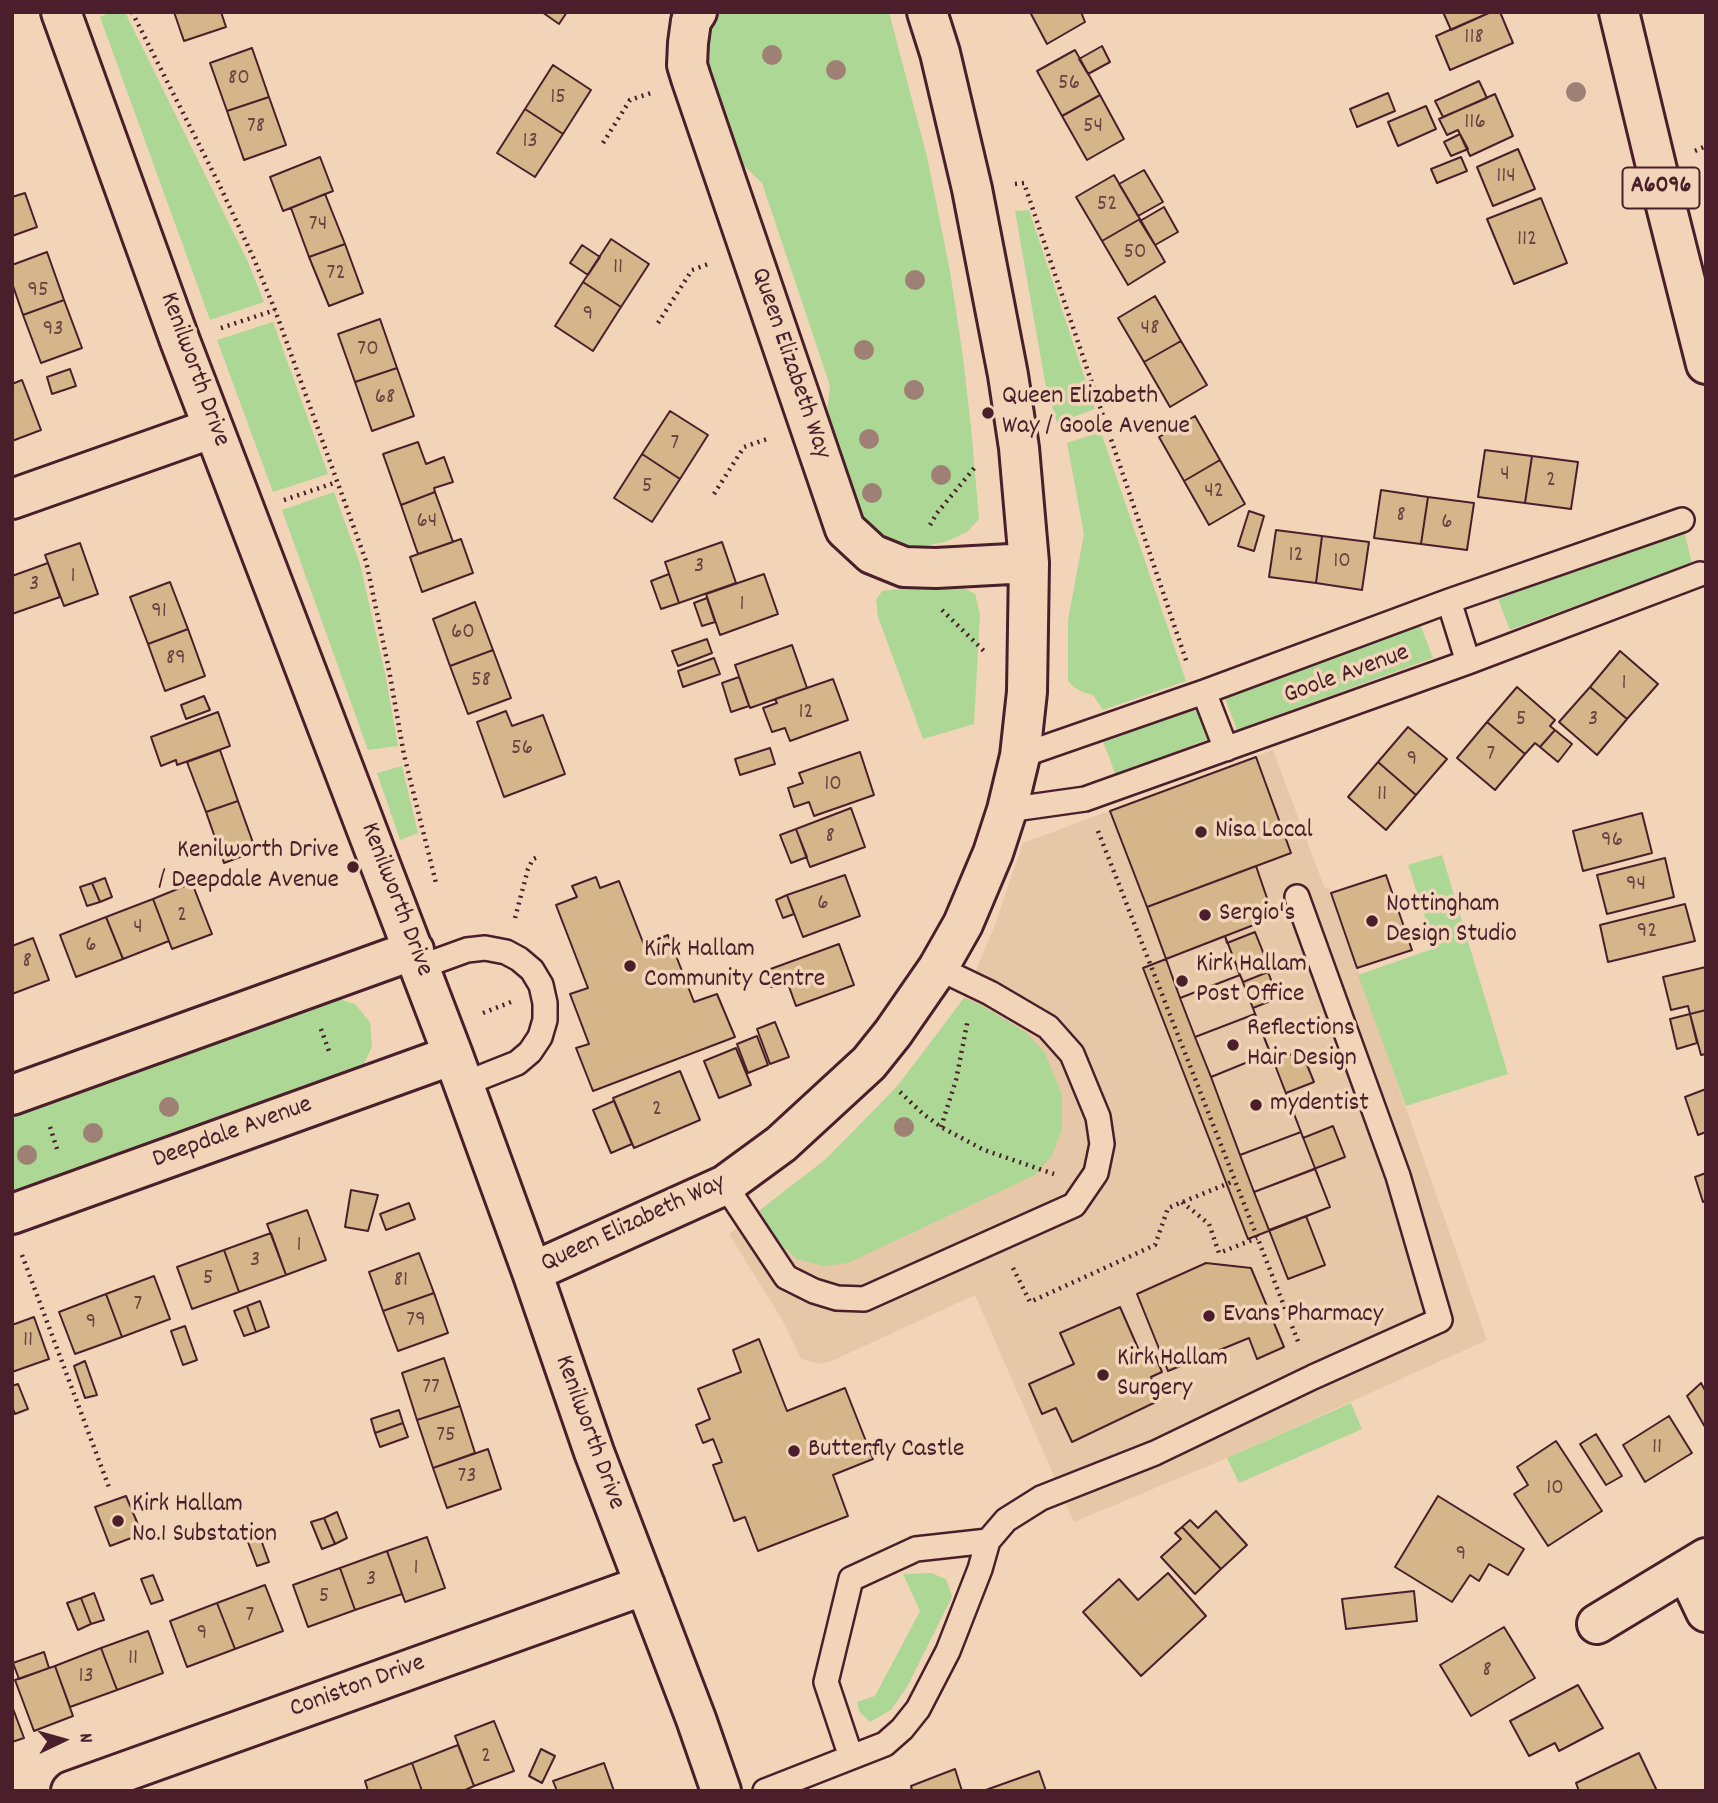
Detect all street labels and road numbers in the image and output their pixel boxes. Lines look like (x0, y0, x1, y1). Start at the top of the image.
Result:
road number: A6096 (1622, 168, 1700, 208)
street label: Queen Elizabeth Way (742, 264, 836, 464)
street label: Kenilworth Drive (151, 289, 235, 451)
street label: Goole Avenue (1280, 639, 1414, 713)
street label: Kenilworth Drive (351, 819, 439, 981)
street label: Deepdale Avenue (149, 1091, 317, 1177)
street label: Queen Elizabeth Way (537, 1169, 731, 1281)
street label: Kenilworth Drive (546, 1352, 630, 1514)
street label: Coniston Drive (286, 1649, 430, 1727)

